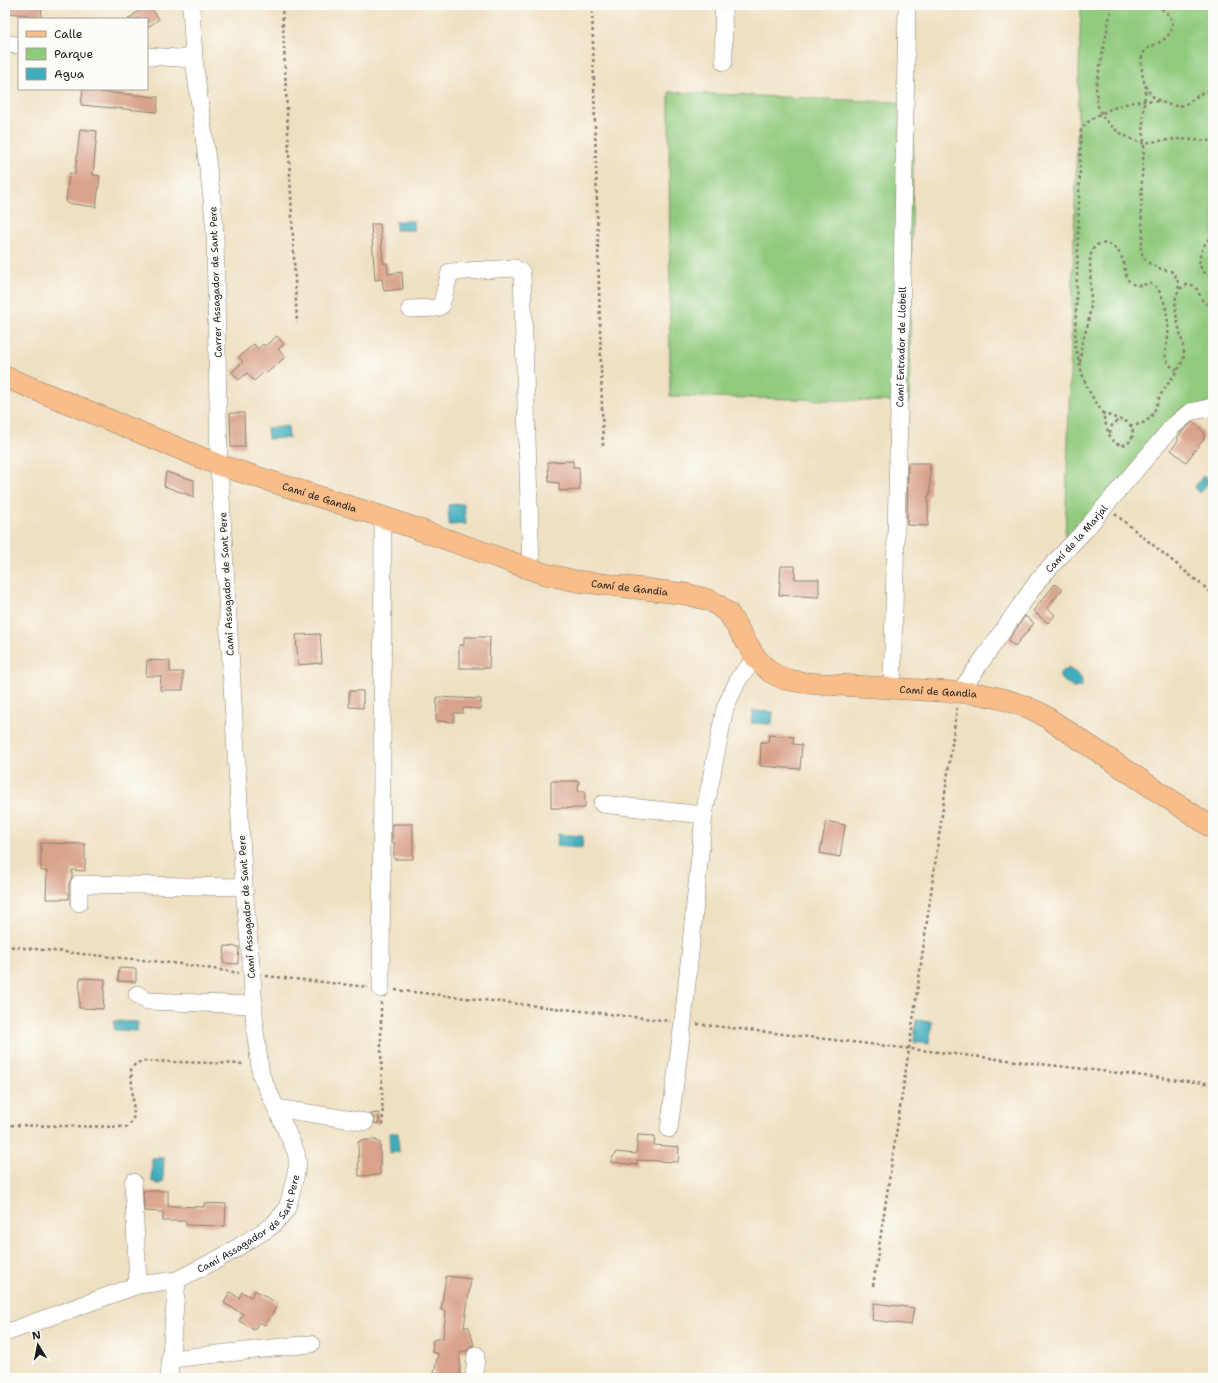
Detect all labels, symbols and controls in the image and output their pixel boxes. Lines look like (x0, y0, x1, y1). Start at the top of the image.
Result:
legend (18, 18, 148, 90)
text: Calle (54, 26, 83, 42)
text: Parque (54, 46, 93, 62)
text: Agua (54, 66, 85, 82)
street label: Carrer Assagador de Sant Pere (206, 206, 225, 358)
street label: Camí Entrador de Llobell (893, 287, 909, 408)
street label: Camí de Gandia (281, 479, 359, 516)
street label: Camí de la Marjal (1043, 502, 1111, 575)
street label: Camí Assagador de Sant Pere (216, 511, 237, 656)
street label: Camí de Gandia (590, 577, 670, 599)
street label: Camí de Gandia (899, 683, 979, 701)
street label: Camí Assagador de Sant Pere (235, 834, 258, 979)
street label: Camí Assagador de Sant Pere (195, 1173, 302, 1276)
north arrow (18, 1325, 58, 1365)
text: N (31, 1327, 42, 1344)

